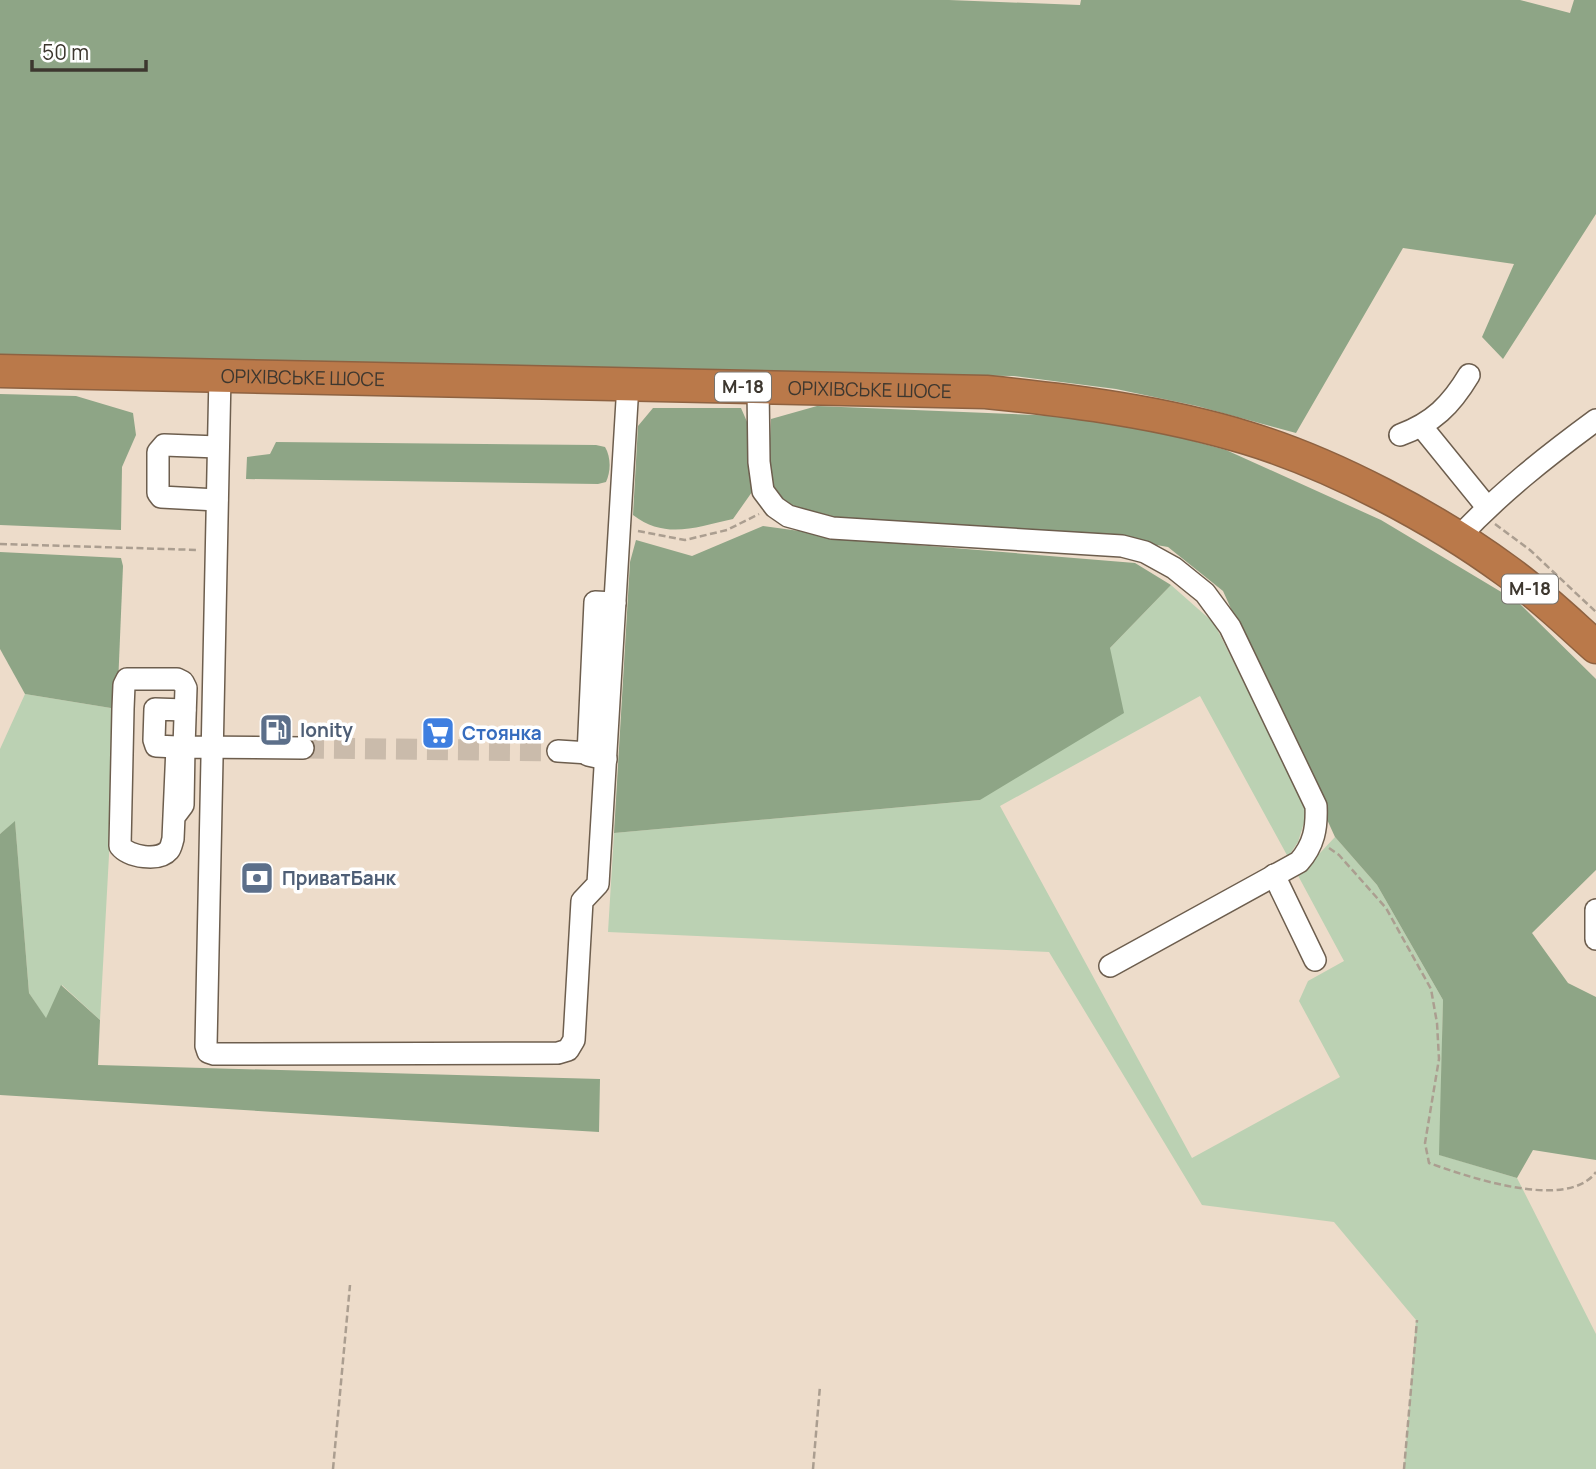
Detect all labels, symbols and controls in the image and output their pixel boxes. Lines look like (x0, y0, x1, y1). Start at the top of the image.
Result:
scale bar (32, 28, 145, 72)
text: 50 m (42, 38, 89, 66)
street label: ОРІХІВСЬКЕ ШОСЕ (221, 363, 385, 392)
road number: М-18 (715, 372, 771, 402)
street label: ОРІХІВСЬКЕ ШОСЕ (788, 375, 952, 404)
road number: М-18 (1502, 574, 1558, 604)
fuel station icon: Ionity (257, 711, 295, 749)
supermarket icon: Стоянка (419, 714, 457, 752)
place label: Ionity (300, 717, 353, 743)
place label: Стоянка (462, 720, 542, 746)
bank icon: ПриватБанк (238, 859, 276, 897)
place label: ПриватБанк (282, 865, 397, 891)

